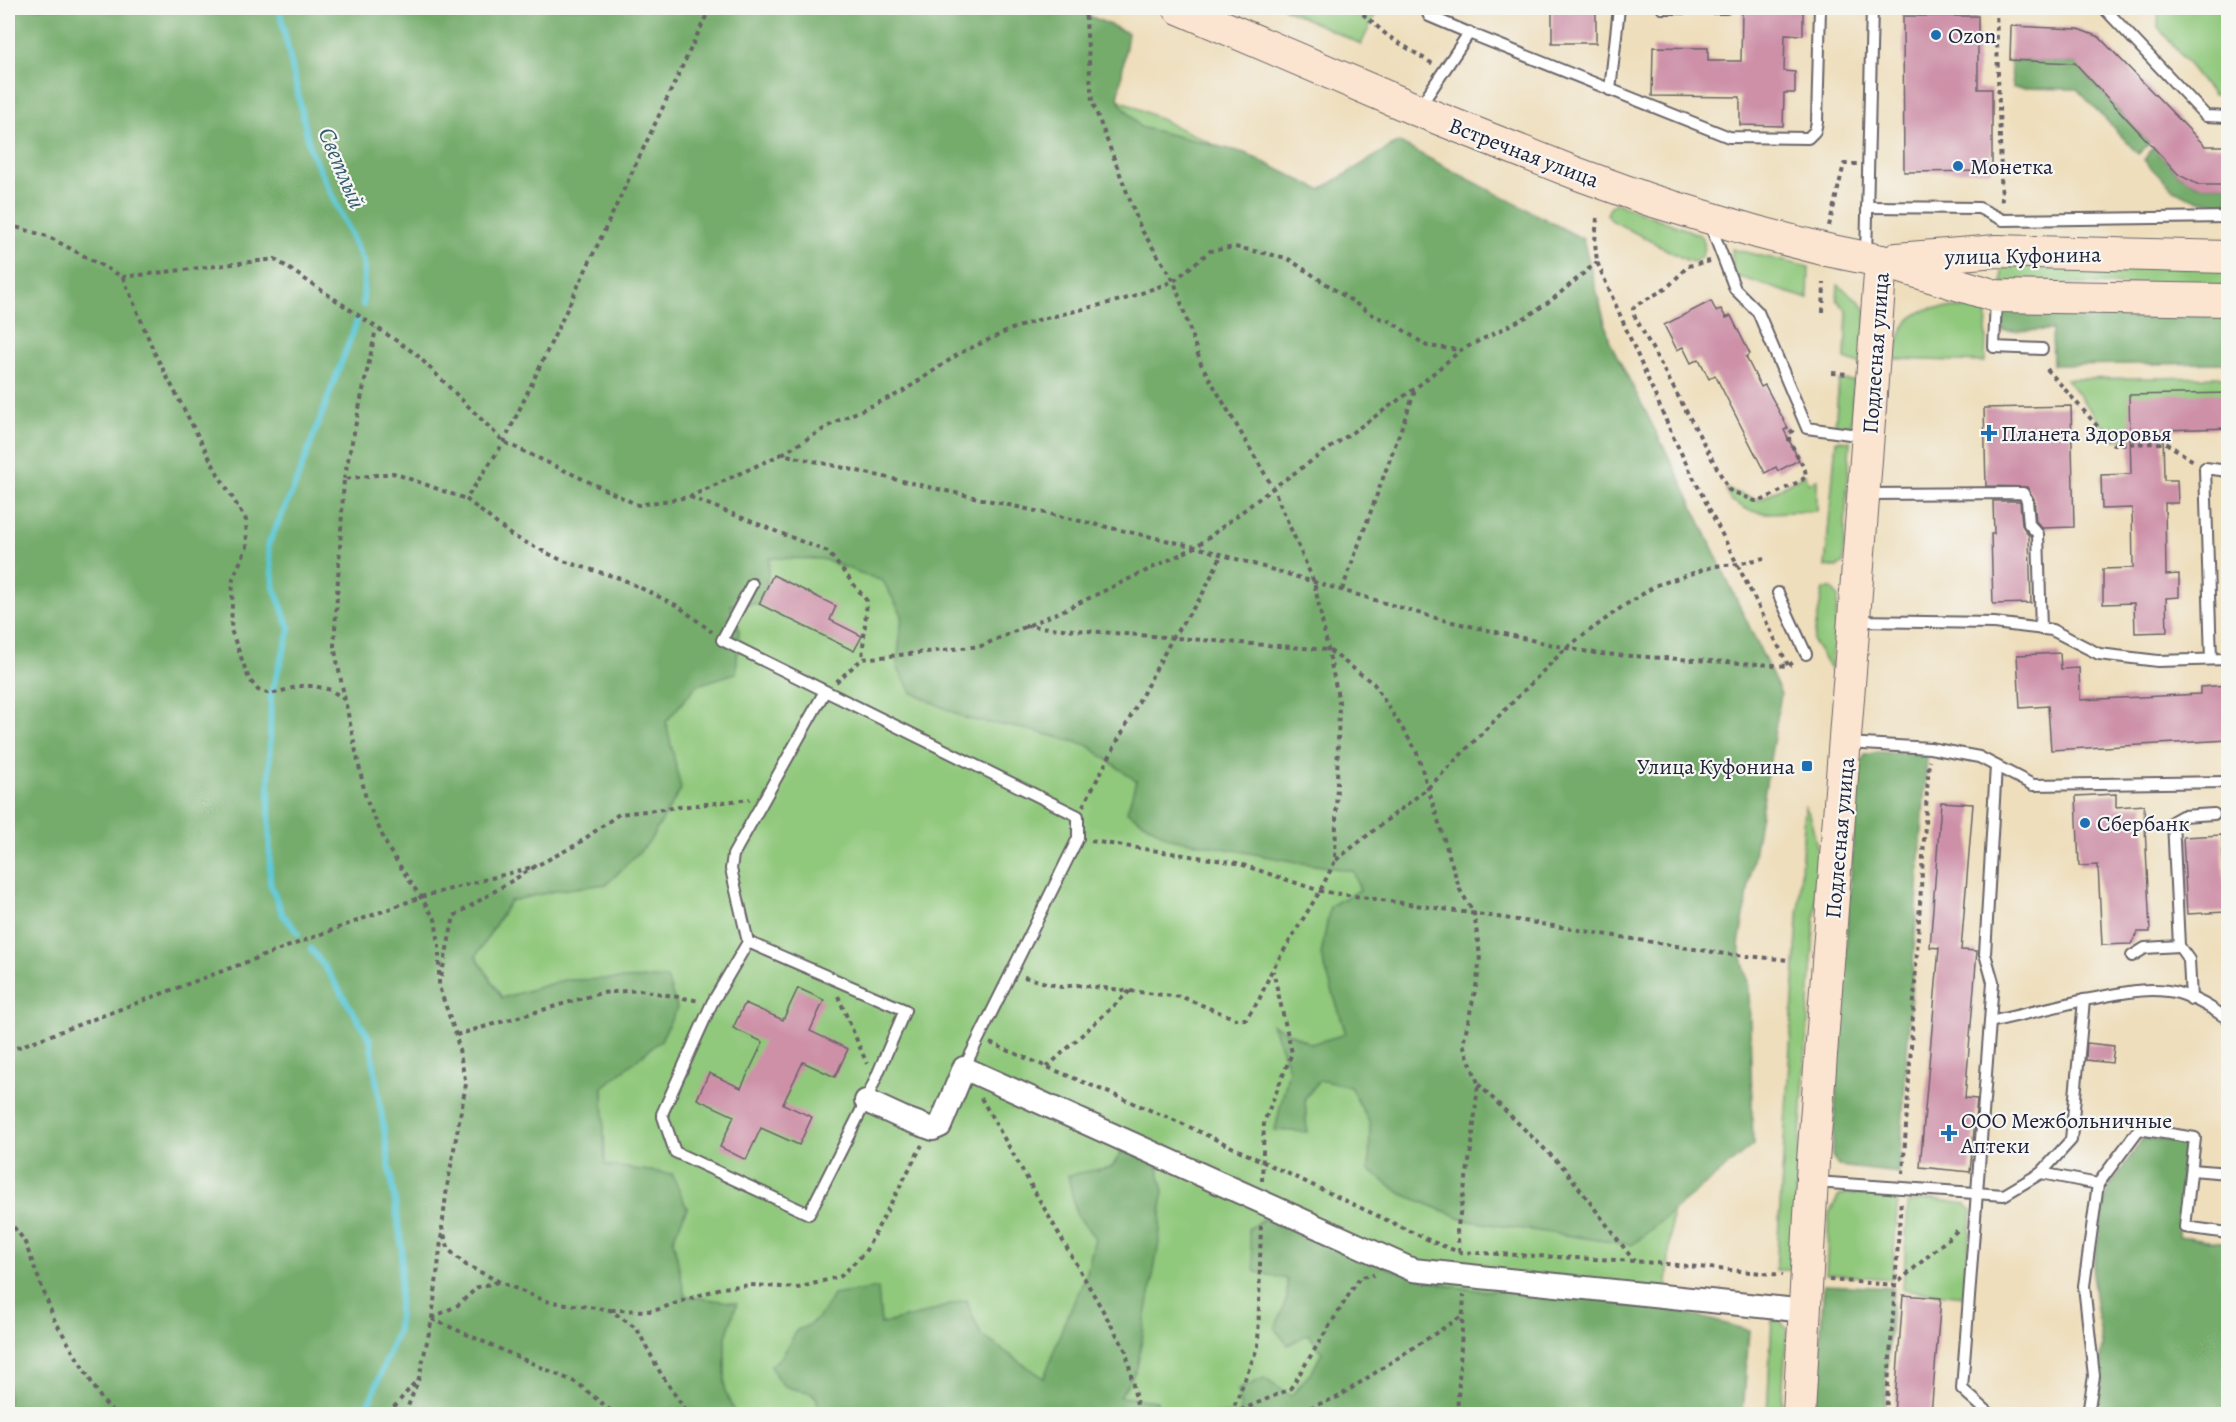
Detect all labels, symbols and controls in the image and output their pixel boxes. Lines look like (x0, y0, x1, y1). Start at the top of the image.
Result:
place label: Ozon (1948, 21, 1996, 51)
marker: Ozon (1929, 28, 1943, 42)
street label: Встречная улица (1444, 111, 1604, 196)
water label: Светлый (311, 122, 373, 214)
place label: Монетка (1970, 152, 2054, 182)
marker: Монетка (1951, 159, 1965, 173)
street label: улица Куфонина (1943, 240, 2102, 272)
street label: Подлесная улица (1855, 271, 1897, 435)
place label: Планета Здоровья (2001, 419, 2172, 449)
marker: Планета Здоровья (1982, 426, 1996, 440)
place label: Улица Куфонина (1637, 752, 1796, 782)
street label: Подлесная улица (1818, 755, 1862, 920)
marker: Улица Куфонина (1800, 759, 1814, 773)
place label: Сбербанк (2097, 809, 2190, 839)
marker: Сбербанк (2078, 816, 2092, 830)
place label: ООО Межбольничные Аптеки (1960, 1106, 2172, 1161)
marker: ООО Межбольничные Аптеки (1942, 1126, 1956, 1140)

